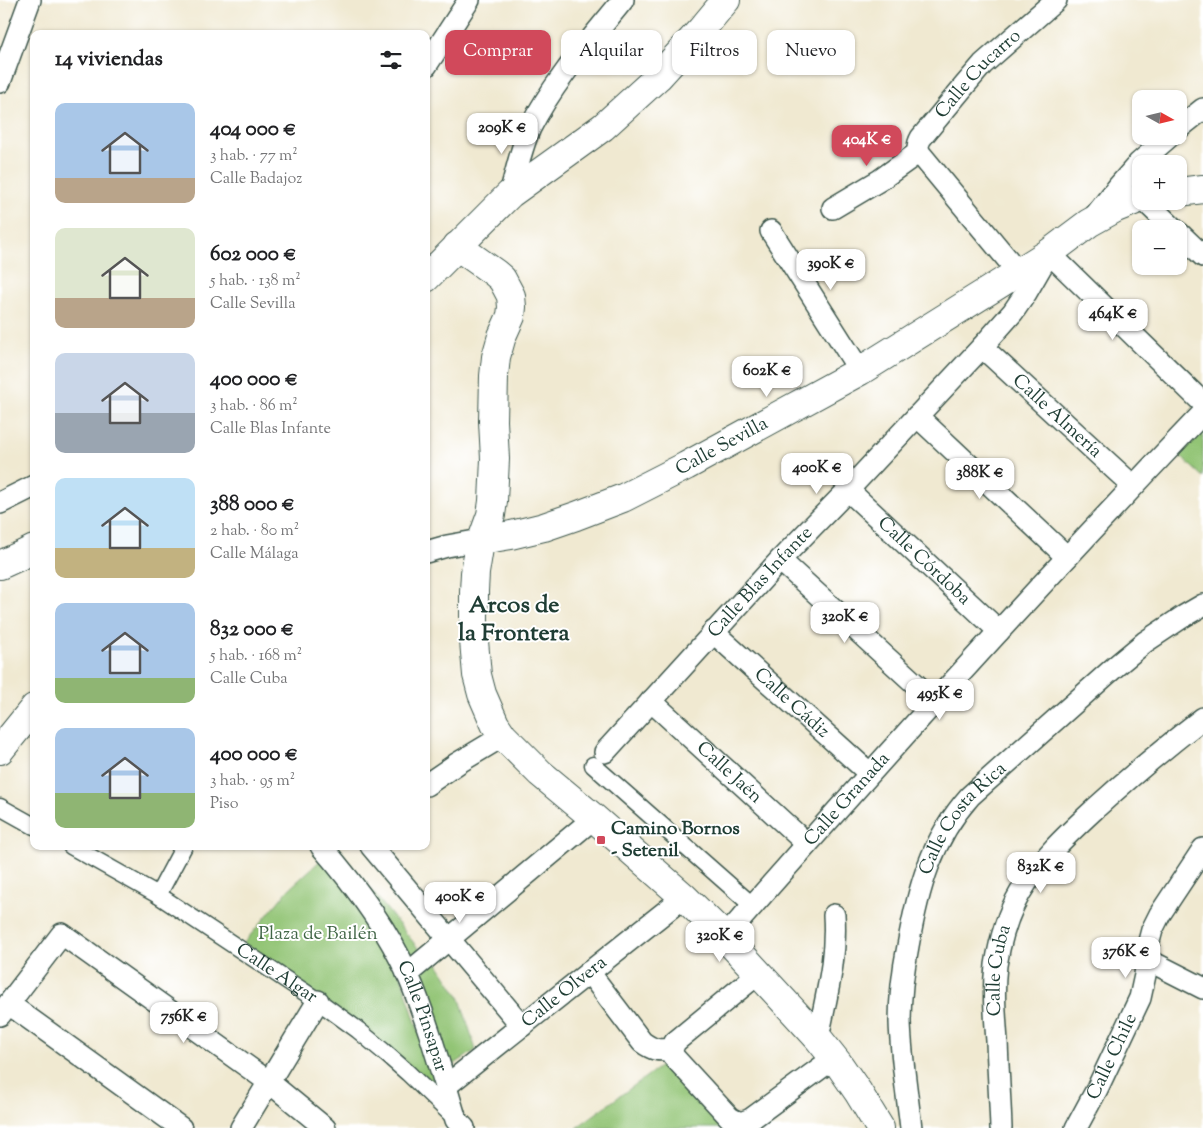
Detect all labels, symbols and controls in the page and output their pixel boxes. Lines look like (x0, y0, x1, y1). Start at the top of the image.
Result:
street label: Calle Cucarro (929, 23, 1027, 125)
chip: Comprar (445, 30, 551, 75)
chip: Alquilar (561, 30, 662, 75)
chip: Filtros (672, 30, 757, 75)
chip: Nuevo (767, 30, 855, 75)
text: 14 viviendas (55, 45, 163, 75)
icon: filters (377, 46, 405, 74)
north arrow (1132, 90, 1188, 145)
map controls (1132, 90, 1187, 275)
pin: 209K € (461, 112, 543, 155)
text: 404 000 € (210, 115, 296, 145)
text: 209K € (478, 117, 526, 140)
icon: home (95, 123, 155, 183)
pin: 404K € (826, 124, 908, 167)
text: 404K € (843, 129, 891, 152)
text: 3 hab. · 77 m² (210, 145, 298, 168)
button: + (1132, 155, 1187, 210)
text: Calle Badajoz (210, 168, 302, 191)
button: − (1132, 220, 1187, 275)
text: 602 000 € (210, 240, 296, 270)
icon: home (95, 248, 155, 308)
pin: 390K € (790, 248, 872, 291)
text: 390K € (807, 253, 855, 276)
text: 5 hab. · 138 m² (210, 270, 301, 293)
text: Calle Sevilla (210, 293, 296, 316)
pin: 464K € (1072, 298, 1154, 341)
text: 464K € (1089, 303, 1137, 326)
pin: 602K € (726, 356, 808, 398)
text: 602K € (743, 360, 791, 383)
text: 400 000 € (210, 365, 298, 395)
street label: Calle Almería (1006, 368, 1108, 465)
icon: home (95, 373, 155, 433)
text: 3 hab. · 86 m² (210, 395, 298, 418)
street label: Calle Sevilla (671, 410, 773, 483)
text: Calle Blas Infante (210, 418, 331, 441)
pin: 400K € (776, 452, 858, 495)
text: 400K € (792, 457, 842, 480)
pin: 388K € (939, 458, 1021, 500)
text: 388K € (956, 462, 1004, 485)
text: 388 000 € (210, 490, 295, 520)
icon: home (95, 498, 155, 558)
street label: Calle Córdoba (871, 510, 977, 612)
text: 2 hab. · 80 m² (210, 520, 299, 543)
street label: Calle Blas Infante (701, 520, 819, 644)
text: Calle Málaga (210, 543, 299, 566)
district label: Arcos de la Frontera (458, 589, 571, 651)
pin: 320K € (804, 602, 886, 644)
text: 320K € (821, 606, 869, 629)
text: 832 000 € (210, 615, 294, 645)
icon: home (95, 623, 155, 683)
text: 5 hab. · 168 m² (210, 645, 302, 668)
street label: Calle Cádiz (748, 662, 836, 745)
text: Calle Cuba (210, 668, 288, 691)
pin: 495K € (899, 678, 981, 721)
text: 495K € (917, 683, 963, 706)
street label: Calle Jaén (690, 735, 768, 810)
text: 400 000 € (210, 740, 298, 770)
street label: Calle Granada (798, 746, 897, 852)
icon: home (95, 748, 155, 808)
street label: Calle Costa Rica (913, 756, 1013, 879)
text: 3 hab. · 95 m² (210, 770, 295, 793)
text: Piso (210, 793, 238, 816)
place label: Camino Bornos - Setenil (611, 816, 740, 865)
marker: Camino Bornos - Setenil (595, 834, 607, 846)
pin: 832K € (1000, 852, 1082, 894)
text: 832K € (1018, 856, 1064, 879)
pin: 400K € (419, 882, 501, 924)
text: 400K € (435, 886, 485, 909)
pin: 320K € (679, 920, 761, 963)
park label: Plaza de Bailén (258, 921, 378, 948)
street label: Calle Cuba (981, 921, 1018, 1017)
text: 320K € (696, 925, 744, 948)
pin: 376K € (1085, 936, 1167, 979)
street label: Calle Algar (230, 937, 323, 1010)
text: 376K € (1102, 941, 1150, 964)
street label: Calle Olvera (516, 949, 613, 1035)
street label: Calle Pinsapar (390, 956, 454, 1075)
pin: 756K € (143, 1002, 225, 1044)
text: 756K € (161, 1006, 207, 1029)
street label: Calle Chile (1080, 1009, 1144, 1105)

